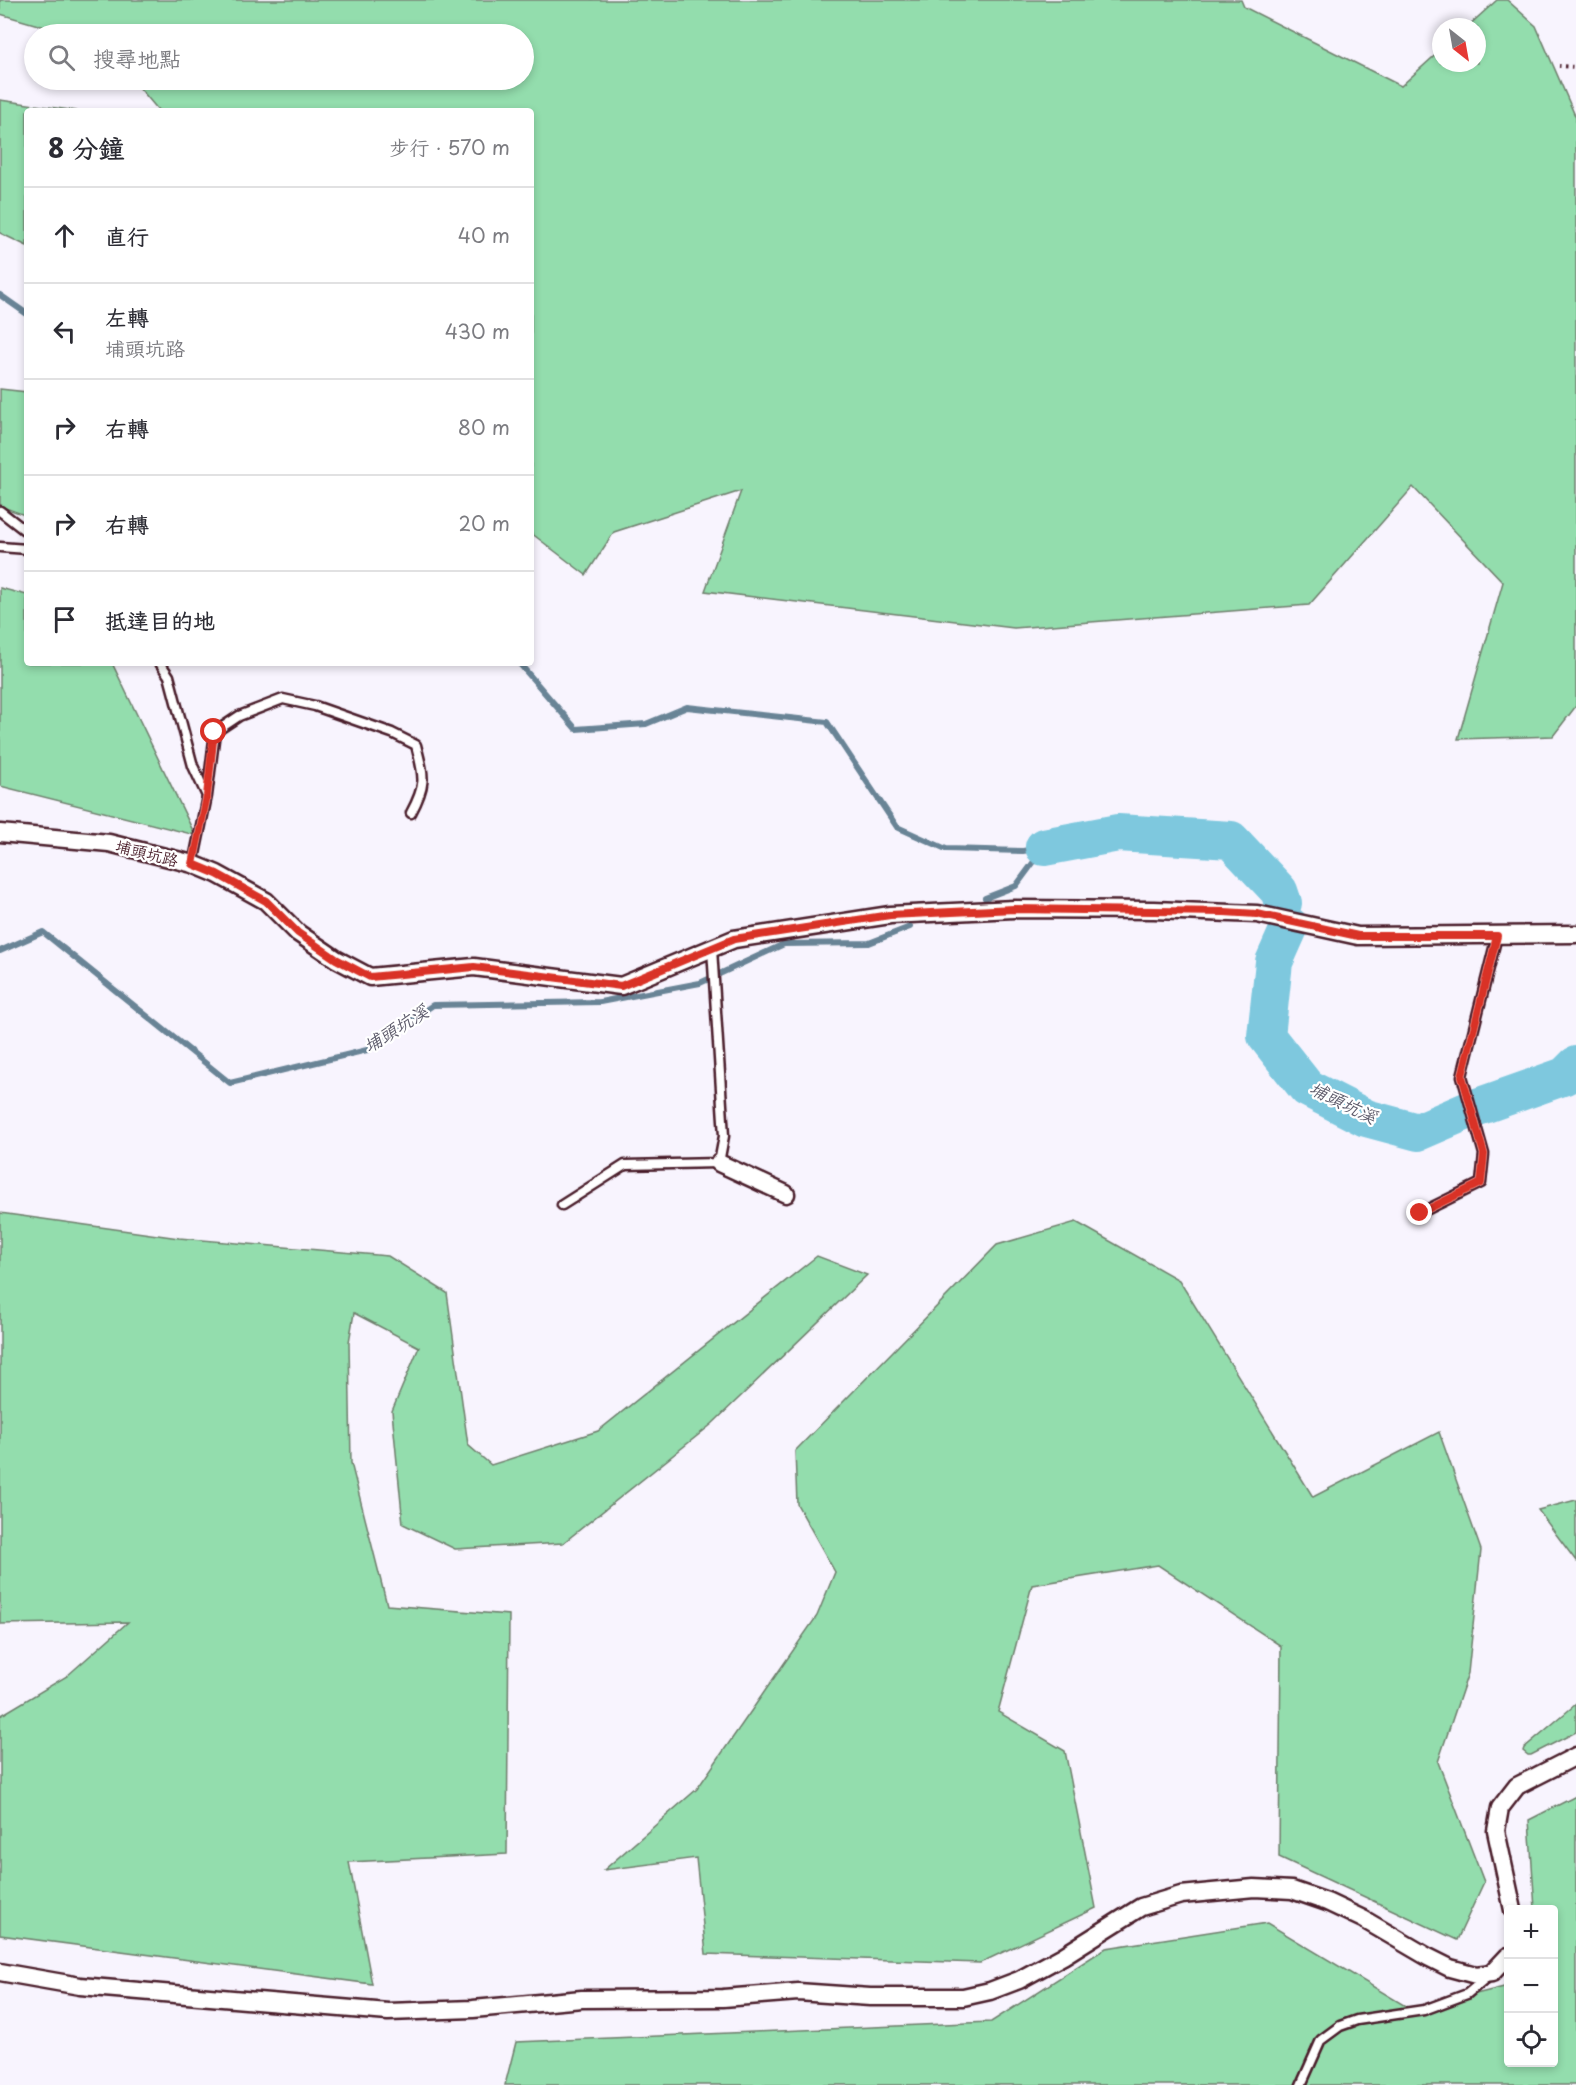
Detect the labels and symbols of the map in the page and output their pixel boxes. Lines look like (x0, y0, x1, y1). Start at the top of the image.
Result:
north arrow (1432, 18, 1486, 72)
route start (200, 718, 226, 744)
street label: 埔頭坑路 (113, 833, 181, 871)
water label: 埔頭坑溪 (358, 997, 434, 1058)
water label: 埔頭坑溪 (1305, 1074, 1383, 1130)
route end (1406, 1199, 1432, 1225)

